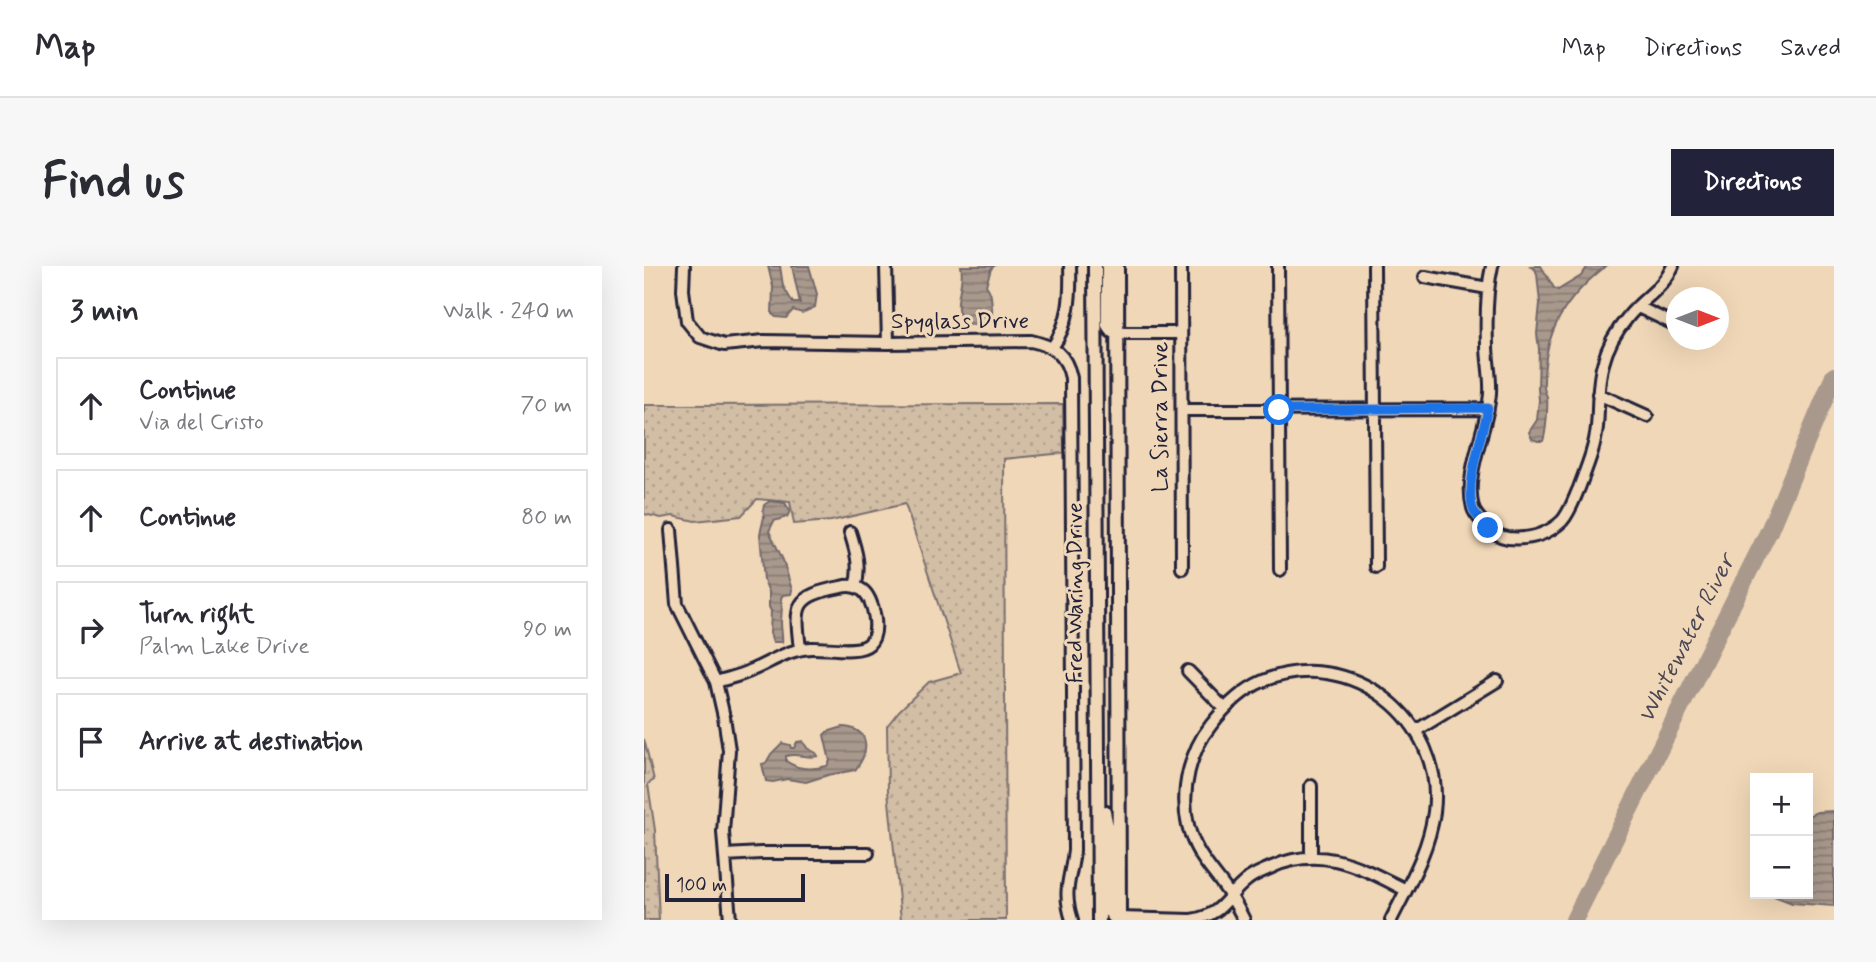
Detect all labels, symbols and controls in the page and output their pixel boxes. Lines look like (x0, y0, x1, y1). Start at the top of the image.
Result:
text: Map (35, 26, 95, 70)
text: Map (1562, 33, 1606, 64)
text: Directions (1644, 33, 1742, 64)
text: Saved (1780, 33, 1841, 64)
button: Directions (1671, 149, 1834, 216)
text: Find us (42, 150, 185, 215)
north arrow (1666, 287, 1729, 350)
text: 3 min (70, 292, 139, 331)
text: Walk · 240 m (443, 297, 574, 327)
street label: Spyglass Drive (891, 307, 1029, 337)
street label: La Sierra Drive (1146, 342, 1176, 492)
text: Continue (139, 374, 236, 408)
icon: ahead (72, 387, 110, 425)
text: 70 m (520, 391, 572, 421)
route start (1263, 394, 1294, 425)
text: Via del Cristo (139, 408, 264, 438)
icon: ahead (72, 499, 110, 537)
text: Continue (139, 501, 236, 535)
street label: Fred Waring Drive (1061, 502, 1091, 684)
text: 80 m (521, 503, 572, 533)
route end (1472, 512, 1503, 543)
water label: Whitewater River (1631, 546, 1745, 728)
text: Turn right (139, 598, 255, 632)
icon: right (72, 611, 110, 649)
text: 90 m (523, 615, 572, 645)
text: Palm Lake Drive (139, 632, 310, 662)
icon: arrive (72, 723, 110, 761)
text: Arrive at destination (139, 725, 363, 759)
map controls (1750, 773, 1813, 899)
button: + (1750, 773, 1813, 836)
button: − (1750, 836, 1813, 899)
scale bar (665, 871, 805, 903)
text: 100 m (676, 873, 727, 898)

